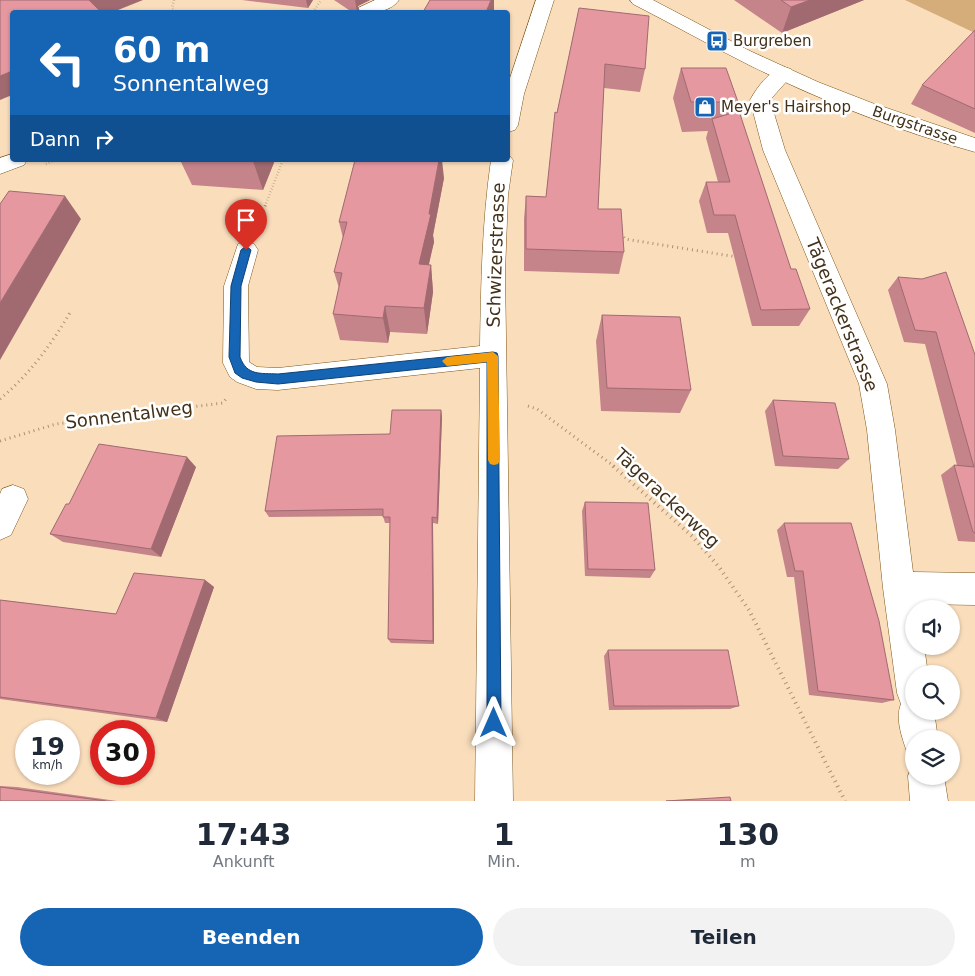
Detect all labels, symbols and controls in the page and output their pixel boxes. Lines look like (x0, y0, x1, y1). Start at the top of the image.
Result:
bus stop icon: Burgreben (705, 29, 729, 53)
icon: left (30, 30, 95, 95)
text: 60 m (113, 30, 210, 70)
place label: Burgreben (733, 32, 812, 50)
text: Sonnentalweg (113, 71, 270, 96)
shop icon: Meyer's Hairshop (693, 95, 717, 119)
place label: Meyer's Hairshop (721, 98, 851, 116)
street label: Burgstrasse (870, 102, 960, 148)
icon: right (90, 125, 118, 153)
text: Dann (30, 128, 80, 150)
street label: Schwizerstrasse (482, 182, 509, 328)
pin (225, 199, 267, 250)
icon: arrive (232, 206, 260, 234)
street label: Tägerackerstrasse (802, 234, 883, 395)
street label: Sonnentalweg (64, 396, 194, 433)
street label: Tägerackerweg (610, 443, 724, 552)
map controls (905, 600, 960, 785)
button: sound (905, 600, 960, 655)
button: search (905, 665, 960, 720)
position arrow (467, 696, 519, 748)
speed limit sign: 30 (90, 720, 155, 785)
button: layers (905, 730, 960, 785)
text: 19 (30, 732, 65, 761)
text: km/h (32, 758, 63, 772)
text: 17:43 (196, 817, 291, 852)
text: 1 (493, 817, 514, 852)
text: 130 (717, 817, 779, 852)
text: Ankunft (213, 852, 274, 871)
text: Min. (487, 852, 521, 871)
text: m (740, 852, 756, 871)
button: Beenden (20, 908, 483, 966)
button: Teilen (493, 908, 955, 966)

